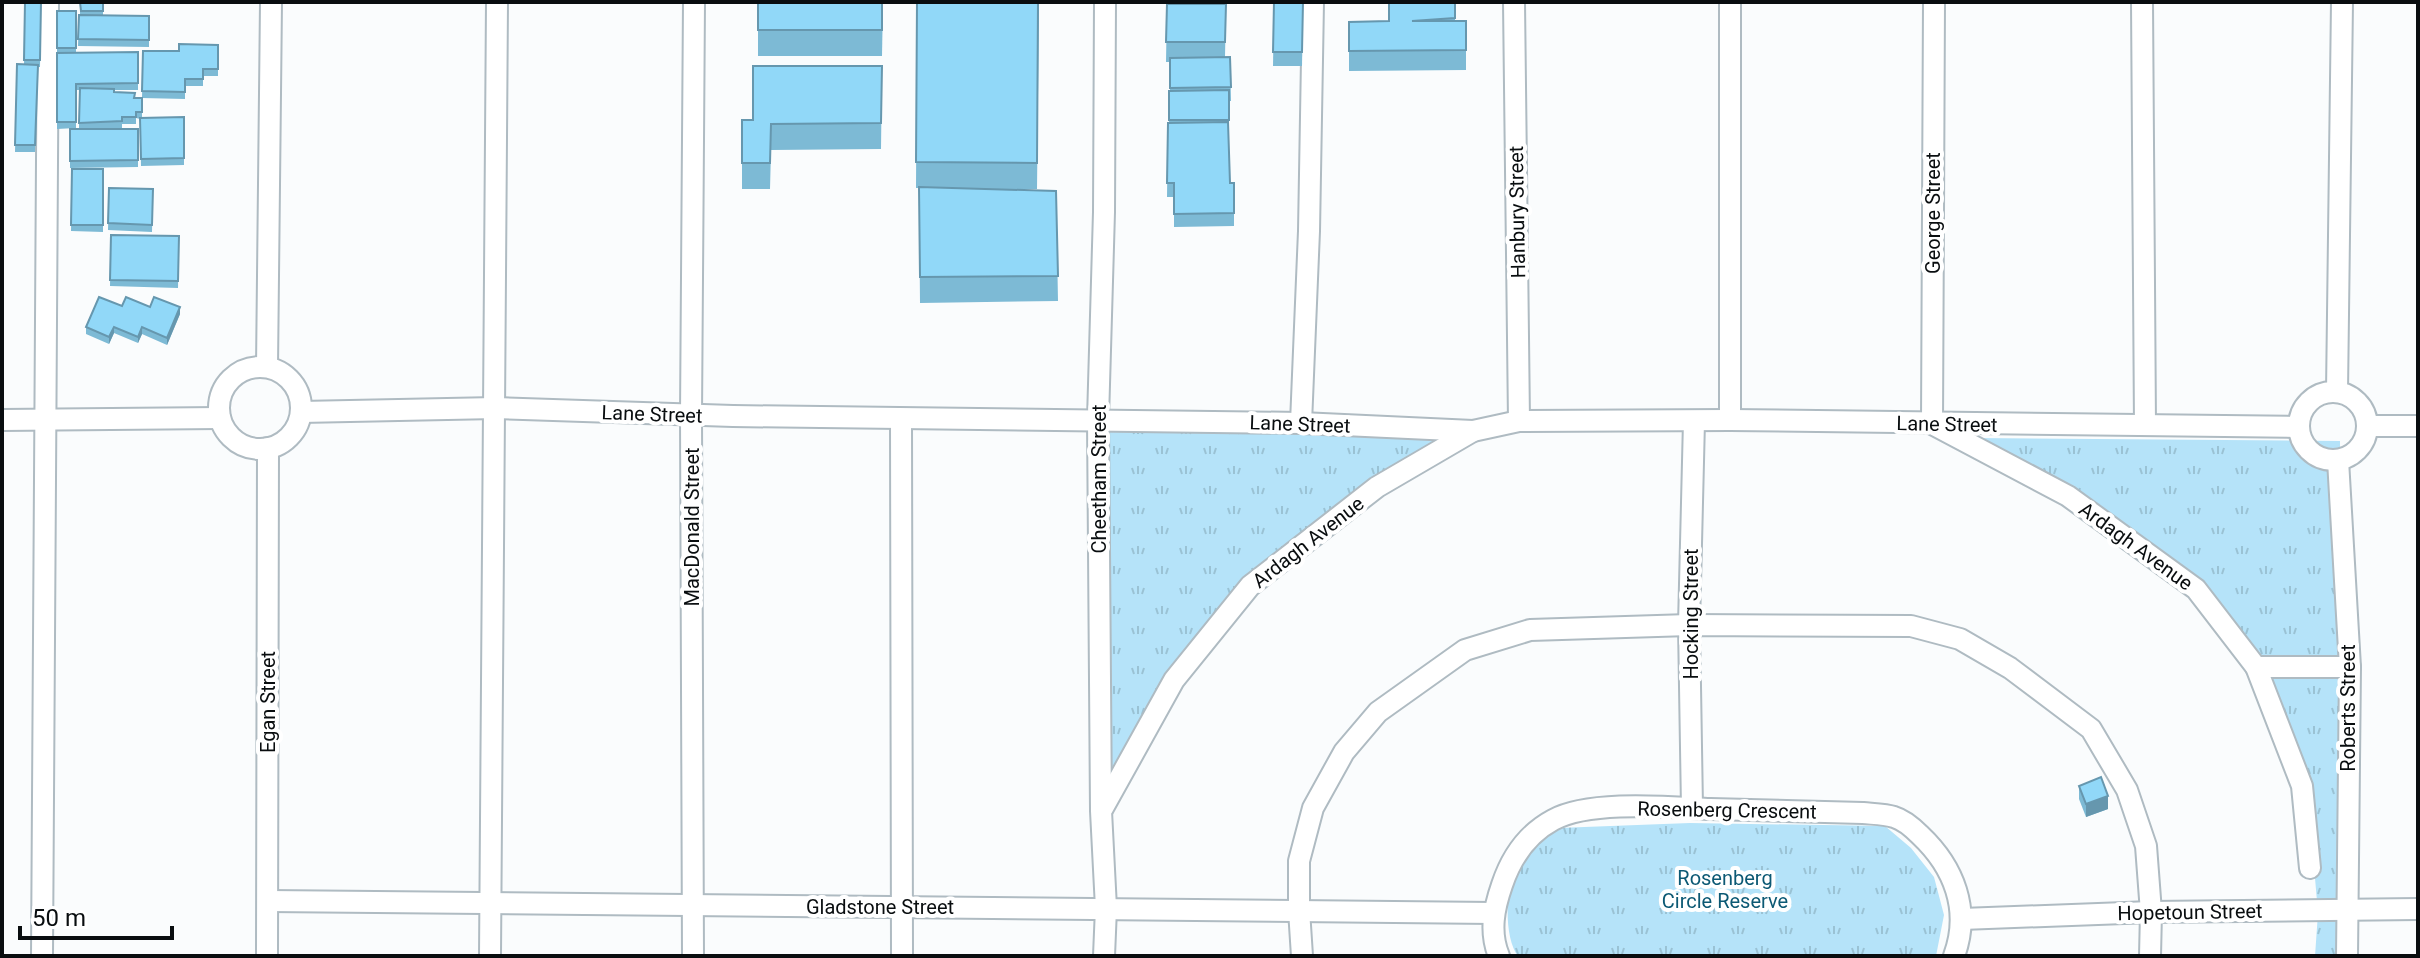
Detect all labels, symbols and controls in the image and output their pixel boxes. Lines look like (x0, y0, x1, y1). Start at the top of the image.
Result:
street label: Hanbury Street (1504, 146, 1530, 278)
street label: George Street (1921, 152, 1945, 274)
street label: Lane Street (601, 400, 703, 428)
street label: Cheetham Street (1087, 405, 1111, 553)
street label: Lane Street (1249, 410, 1351, 438)
street label: Lane Street (1896, 411, 1998, 437)
street label: MacDonald Street (680, 447, 704, 607)
street label: Ardagh Avenue (1248, 491, 1368, 593)
street label: Ardagh Avenue (2075, 497, 2197, 595)
street label: Hocking Street (1679, 548, 1703, 680)
street label: Roberts Street (2336, 644, 2360, 772)
street label: Egan Street (256, 651, 280, 753)
street label: Rosenberg Crescent (1637, 796, 1817, 824)
park label: Rosenberg Circle Reserve (1662, 866, 1788, 913)
scale bar (20, 890, 172, 940)
street label: Gladstone Street (806, 895, 954, 919)
street label: Hopetoun Street (2117, 899, 2263, 925)
text: 50 m (32, 904, 86, 932)

